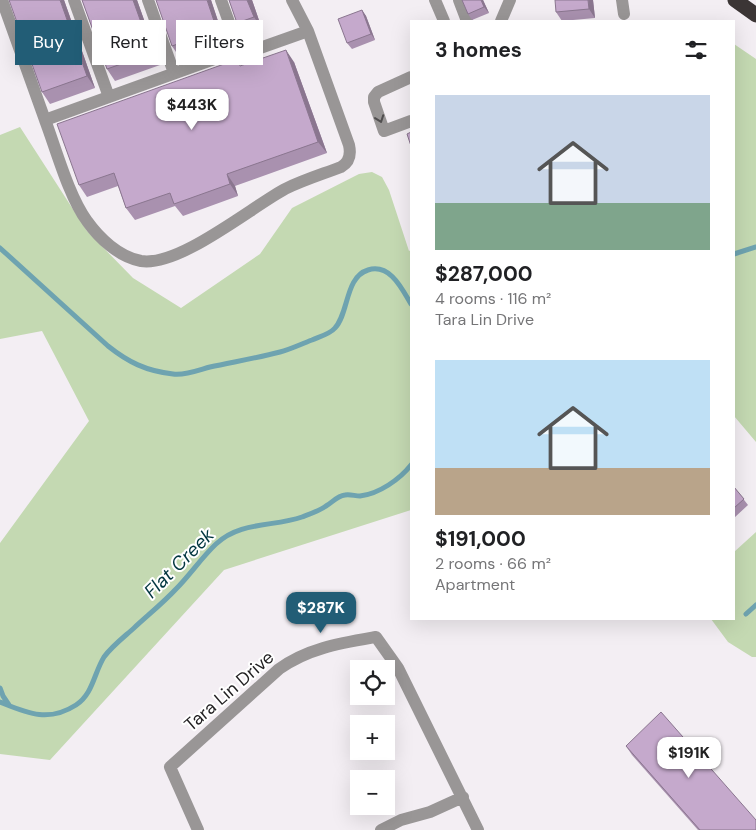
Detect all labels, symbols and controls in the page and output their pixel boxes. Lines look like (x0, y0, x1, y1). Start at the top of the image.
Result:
chip: Buy (15, 20, 82, 65)
chip: Rent (92, 20, 166, 65)
chip: Filters (176, 20, 263, 65)
text: 3 homes (435, 36, 522, 64)
icon: filters (682, 36, 710, 64)
pin: $443K (157, 88, 227, 131)
text: $443K (167, 94, 217, 115)
one-way arrow (374, 114, 384, 123)
icon: home (528, 128, 618, 218)
text: $287,000 (435, 260, 532, 288)
text: 4 rooms · 116 m² (435, 288, 551, 309)
text: Tara Lin Drive (435, 309, 534, 330)
icon: home (528, 393, 618, 483)
water label: Flat Creek (139, 522, 220, 603)
text: $191,000 (435, 525, 526, 553)
text: 2 rooms · 66 m² (435, 553, 551, 574)
text: Apartment (435, 574, 515, 595)
pin: $287K (286, 592, 356, 634)
text: $287K (297, 597, 345, 618)
street label: Tara Lin Drive (179, 645, 279, 737)
map controls (350, 660, 395, 815)
button: locate (350, 660, 395, 705)
button: + (350, 715, 395, 760)
pin: $191K (654, 736, 724, 779)
text: $191K (668, 742, 710, 763)
button: − (350, 770, 395, 815)

